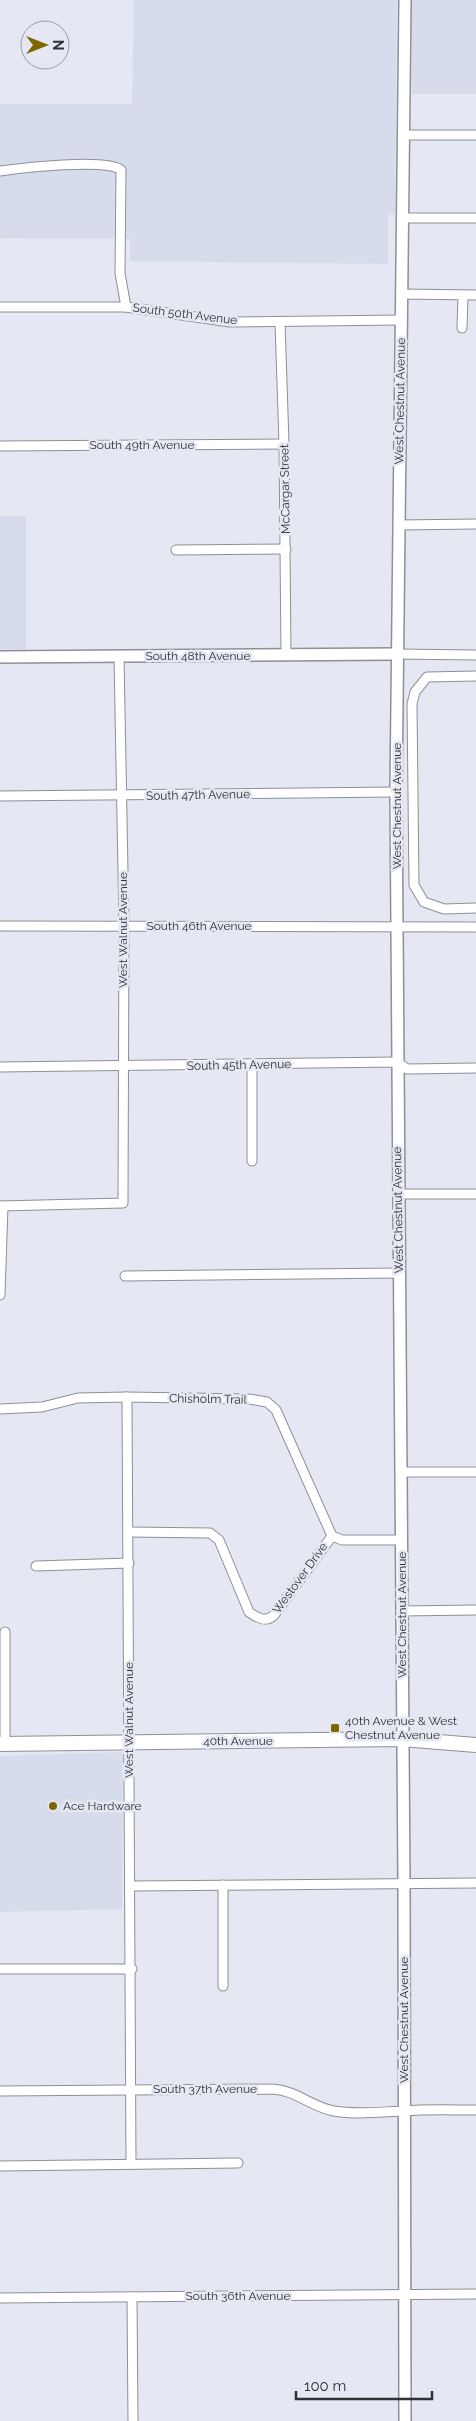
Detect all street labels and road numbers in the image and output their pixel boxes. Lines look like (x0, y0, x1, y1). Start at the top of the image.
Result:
street label: South 50th Avenue (132, 301, 238, 327)
street label: West Chestnut Avenue (392, 338, 408, 464)
street label: South 49th Avenue (89, 438, 195, 452)
street label: McCargar Street (277, 444, 293, 534)
street label: South 48th Avenue (145, 649, 251, 663)
street label: West Chestnut Avenue (390, 743, 404, 869)
street label: South 47th Avenue (146, 787, 250, 803)
street label: West Walnut Avenue (116, 872, 130, 988)
street label: South 46th Avenue (146, 919, 252, 933)
street label: South 45th Avenue (187, 1057, 291, 1073)
street label: West Chestnut Avenue (390, 1147, 406, 1273)
street label: Chisholm Trail (169, 1391, 248, 1407)
street label: Westover Drive (270, 1540, 330, 1616)
street label: West Chestnut Avenue (395, 1552, 409, 1678)
street label: West Walnut Avenue (122, 1662, 136, 1778)
street label: 40th Avenue (203, 1734, 273, 1748)
street label: West Chestnut Avenue (397, 1957, 411, 2083)
street label: South 37th Avenue (153, 2082, 257, 2096)
street label: South 36th Avenue (185, 2289, 291, 2303)

